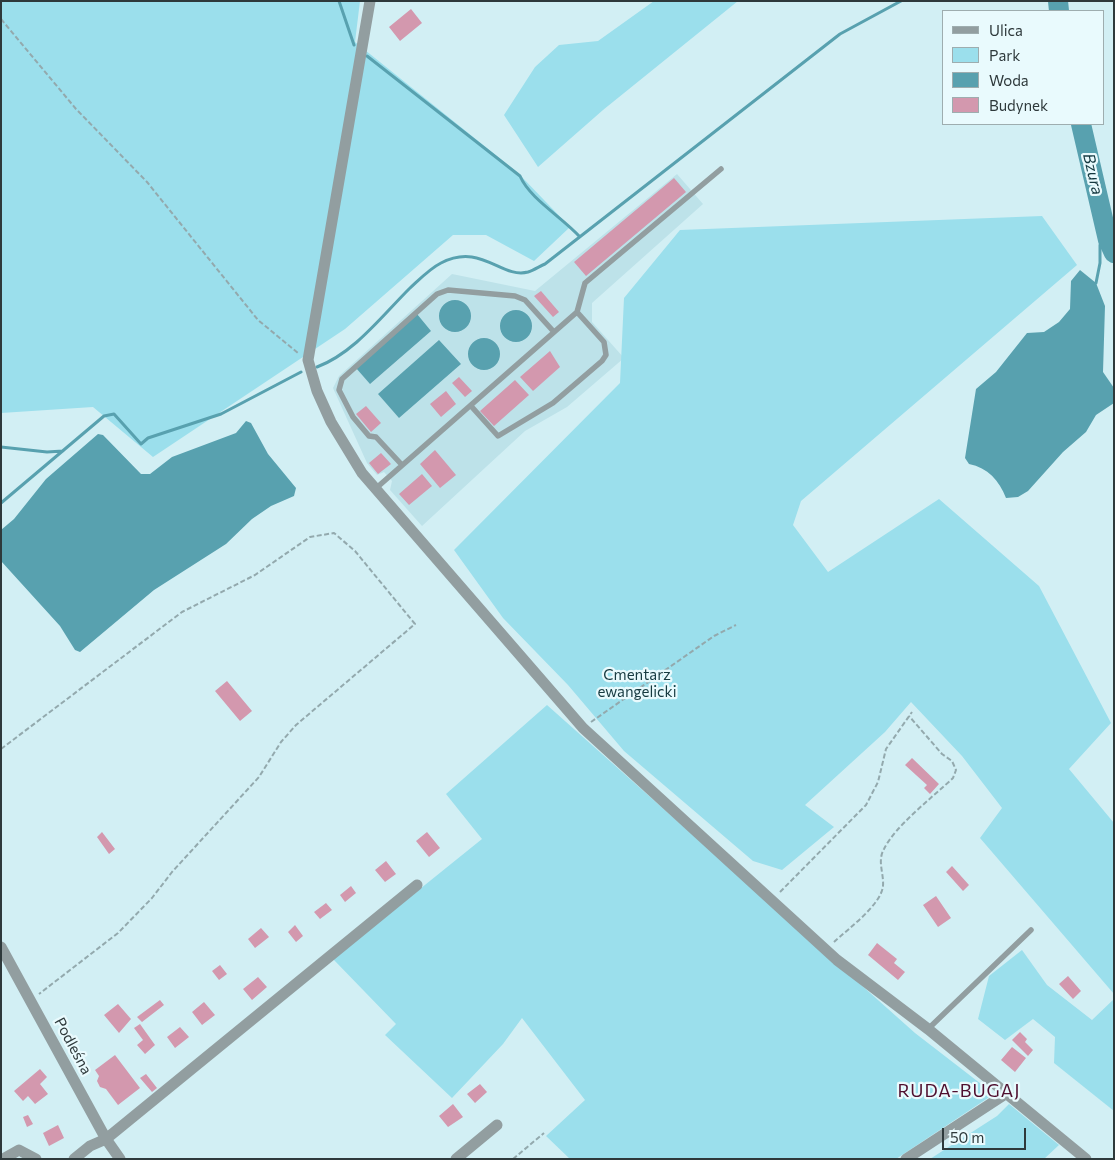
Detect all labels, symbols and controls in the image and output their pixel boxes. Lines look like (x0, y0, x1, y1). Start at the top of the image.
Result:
legend (942, 10, 1105, 125)
text: Ulica (989, 21, 1023, 39)
text: Park (989, 46, 1020, 64)
text: Woda (989, 71, 1029, 89)
text: Budynek (989, 96, 1048, 114)
water label: Bzura (1079, 151, 1107, 197)
park label: Cmentarz ewangelicki (598, 666, 676, 701)
street label: Podleśna (51, 1015, 95, 1077)
district label: RUDA-BUGAJ (896, 1080, 1022, 1102)
scale bar (945, 1118, 1029, 1150)
text: 50 m (950, 1128, 984, 1146)

